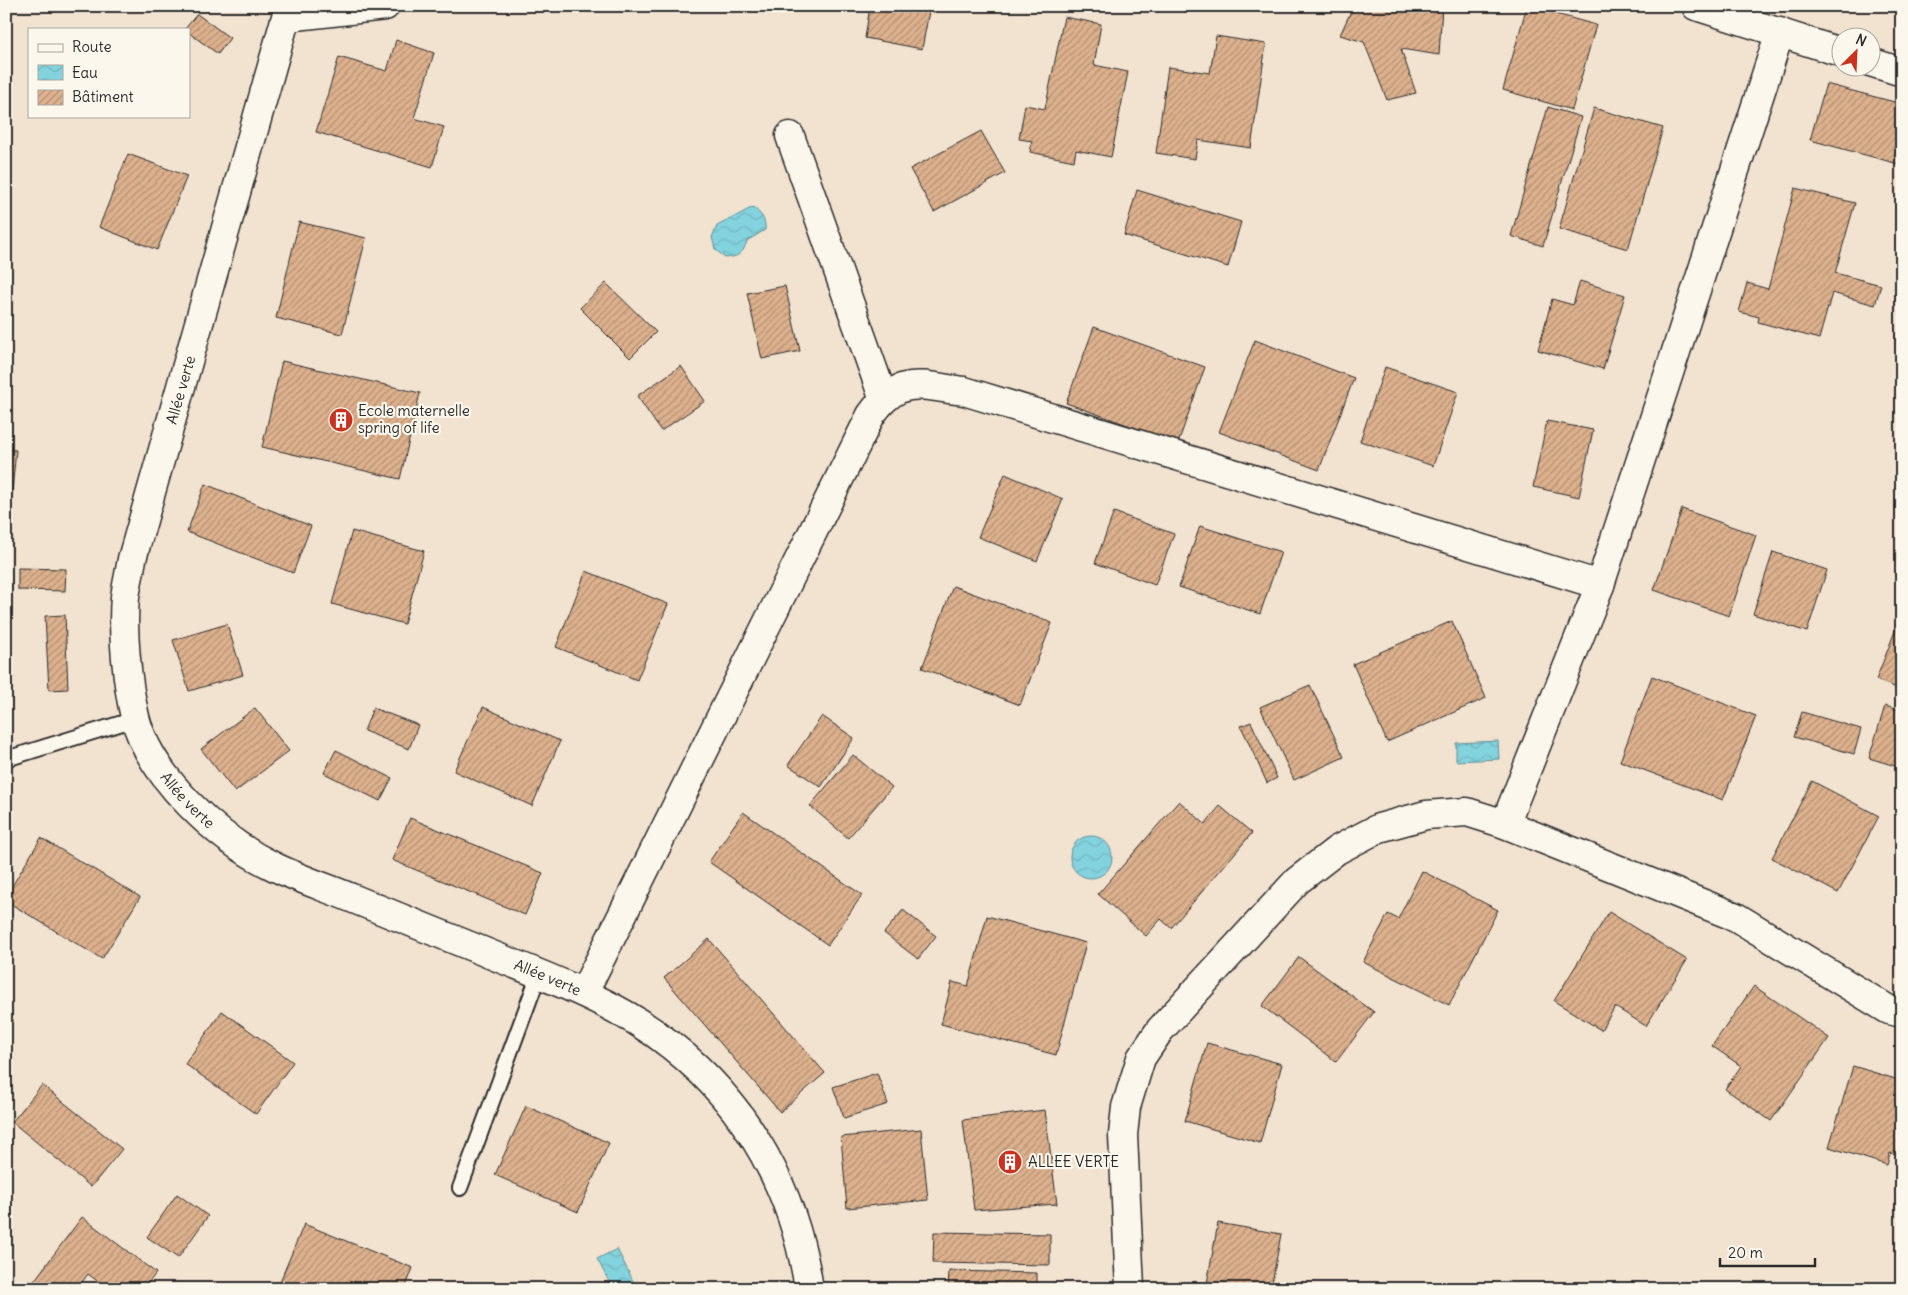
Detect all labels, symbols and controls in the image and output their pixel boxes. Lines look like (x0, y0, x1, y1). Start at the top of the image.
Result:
legend (28, 28, 190, 118)
north arrow (1830, 28, 1880, 78)
text: N (1853, 30, 1869, 50)
text: Route (72, 37, 112, 56)
text: Eau (72, 63, 98, 82)
text: Bâtiment (72, 87, 134, 106)
street label: Allée verte (162, 353, 199, 426)
place label: Ecole maternelle spring of life (358, 401, 470, 437)
building icon: Ecole maternelle spring of life (328, 407, 354, 433)
street label: Allée verte (157, 768, 219, 832)
street label: Allée verte (512, 955, 584, 1000)
building icon: ALLEE VERTE (997, 1149, 1023, 1175)
place label: ALLEE VERTE (1028, 1152, 1119, 1171)
scale bar (1720, 1235, 1816, 1267)
text: 20 m (1728, 1243, 1763, 1262)

